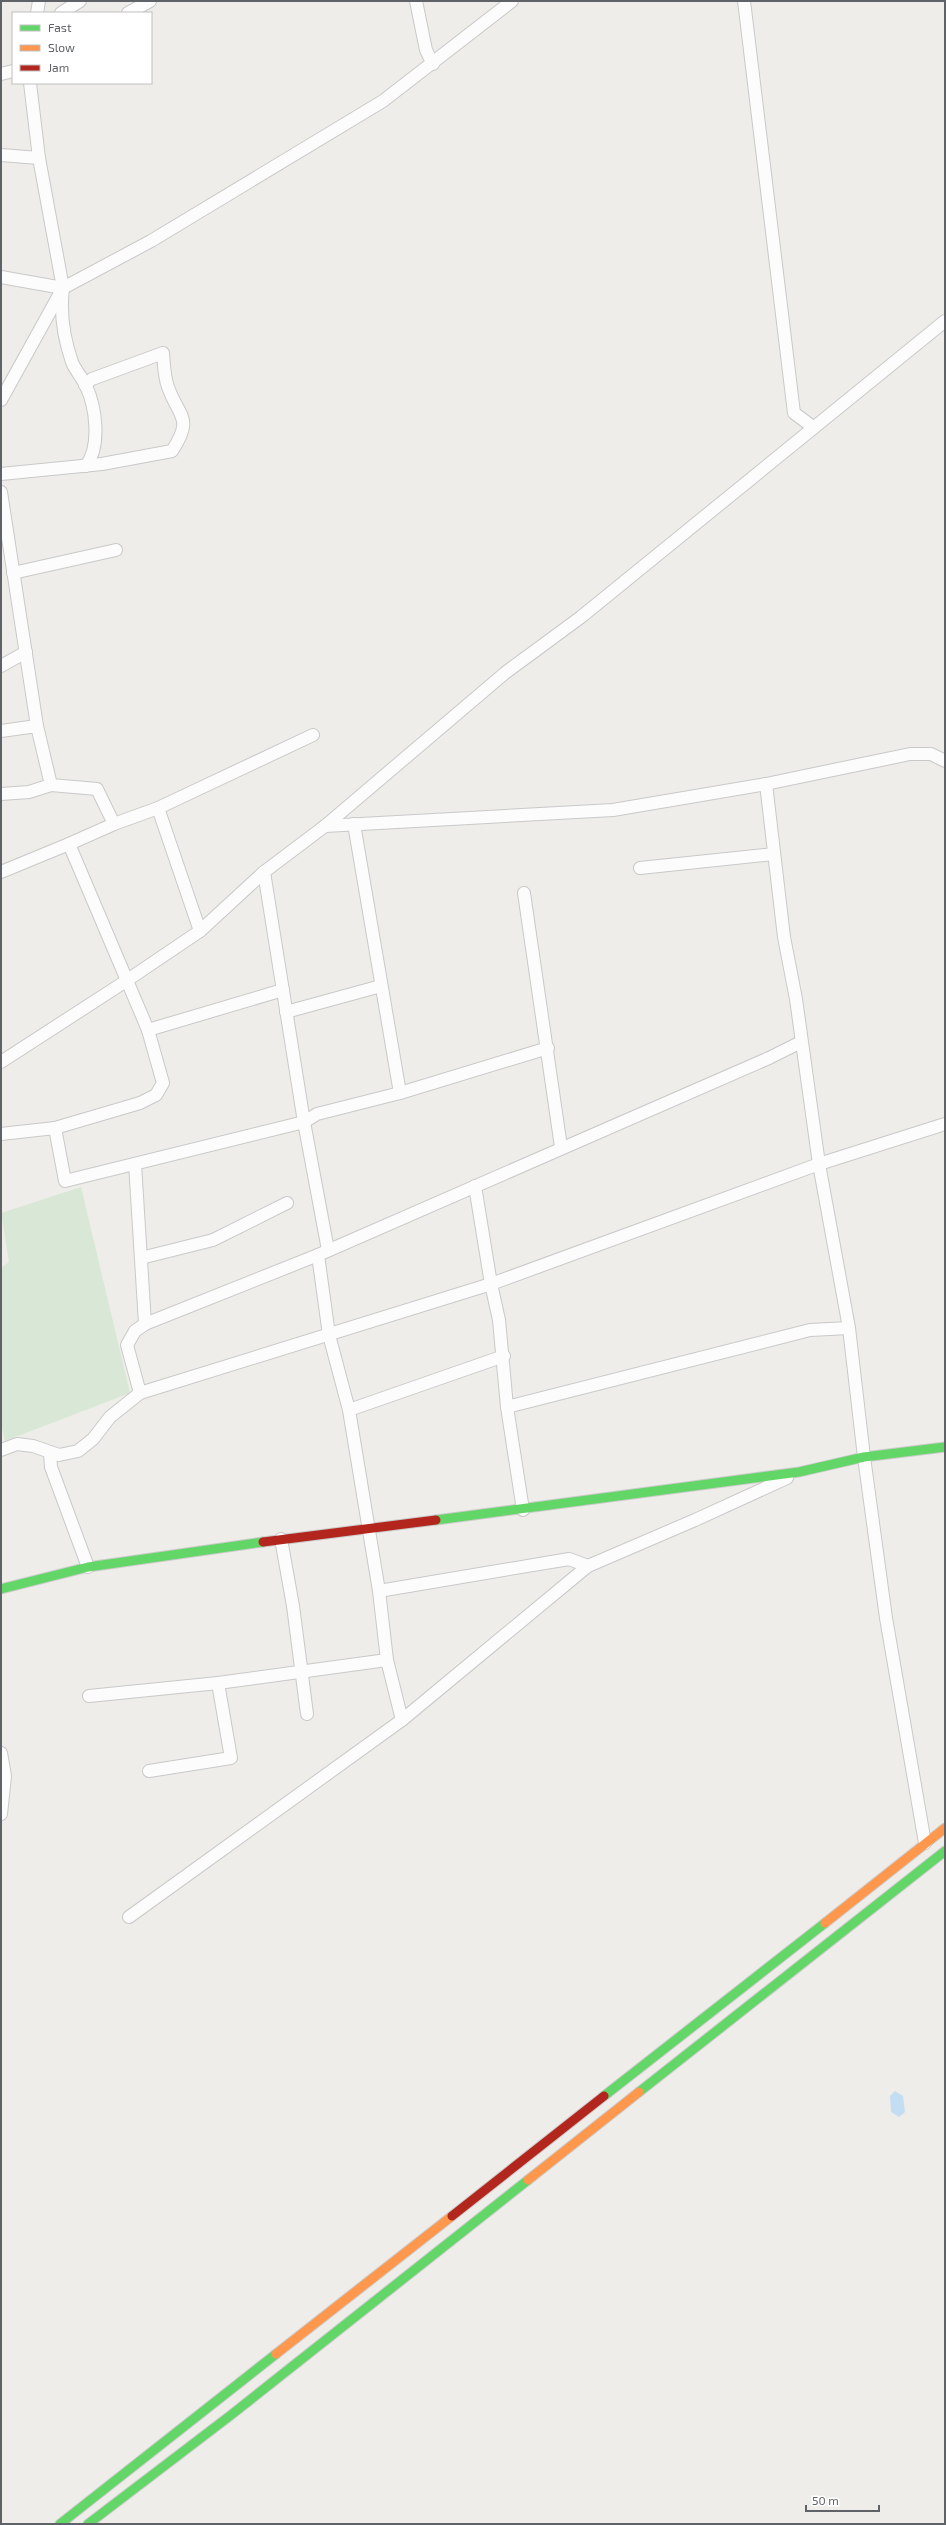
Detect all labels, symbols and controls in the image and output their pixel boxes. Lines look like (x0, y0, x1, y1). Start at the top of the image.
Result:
legend (12, 12, 152, 84)
text: Fast (48, 20, 72, 34)
text: Slow (48, 40, 75, 54)
text: Jam (48, 60, 69, 74)
scale bar (806, 2487, 879, 2513)
text: 50 m (812, 2493, 839, 2507)

